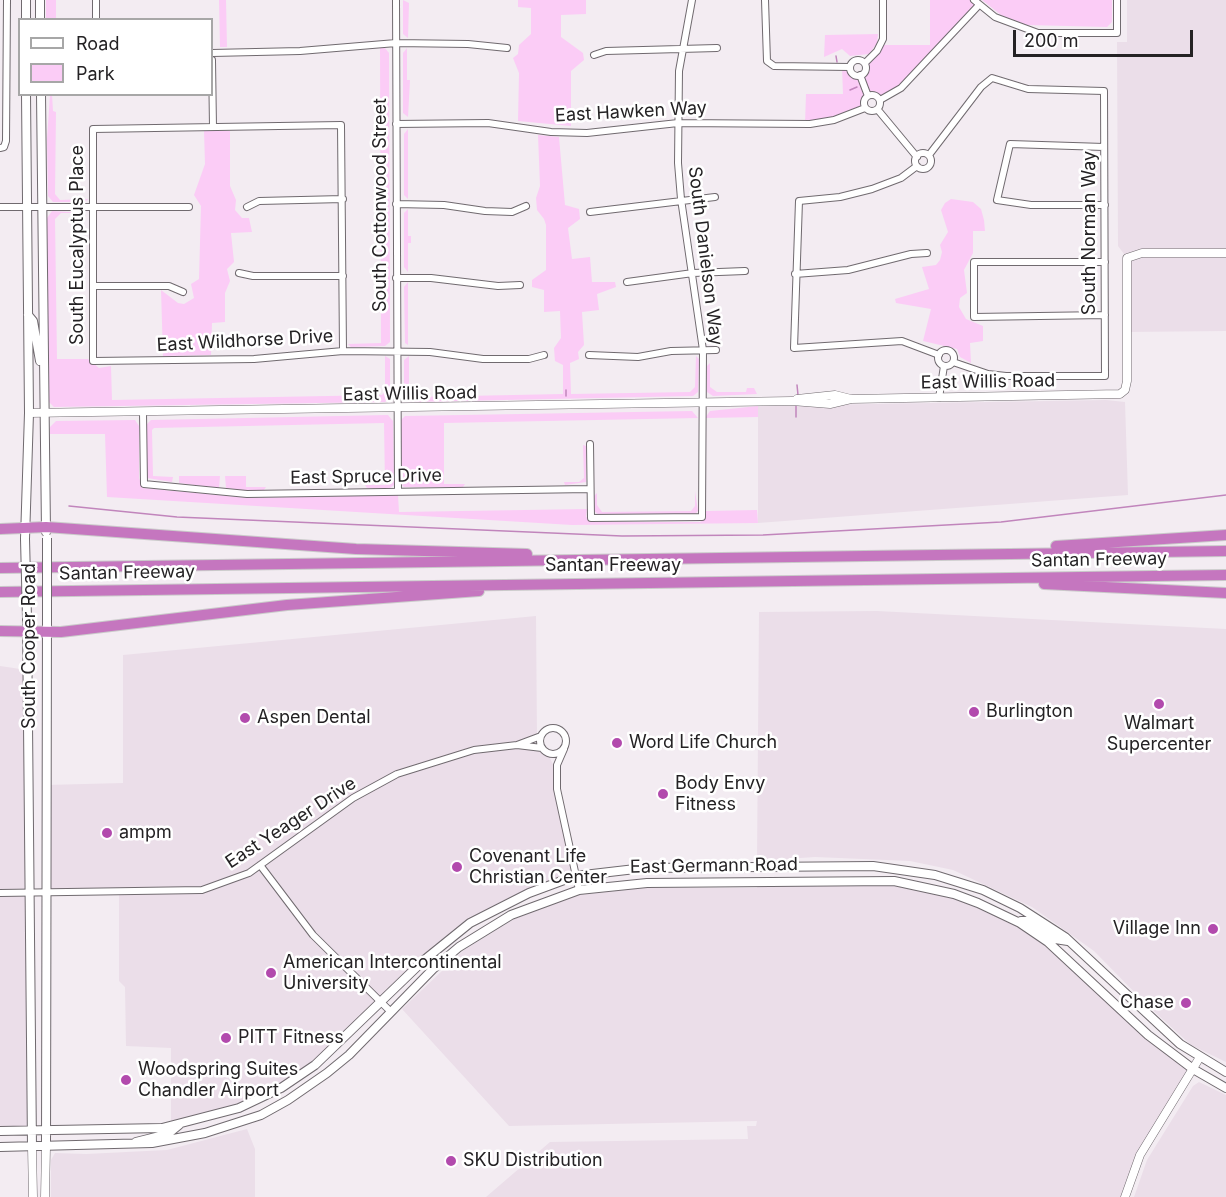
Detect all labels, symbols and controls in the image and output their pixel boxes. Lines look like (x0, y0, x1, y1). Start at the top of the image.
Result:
legend (18, 18, 213, 96)
scale bar (1016, 18, 1196, 56)
text: 200 m (1024, 30, 1079, 51)
text: Road (76, 33, 119, 54)
text: Park (76, 63, 115, 84)
street label: East Hawken Way (555, 97, 707, 127)
street label: South Cottonwood Street (370, 98, 392, 312)
street label: South Eucalyptus Place (67, 145, 89, 345)
street label: South Norman Way (1079, 151, 1101, 315)
street label: South Danielson Way (683, 165, 727, 347)
street label: East Wildhorse Drive (156, 326, 334, 356)
street label: East Willis Road (921, 370, 1055, 394)
street label: East Willis Road (343, 382, 477, 406)
street label: East Spruce Drive (290, 465, 442, 489)
street label: Santan Freeway (1031, 548, 1167, 572)
street label: Santan Freeway (545, 555, 681, 577)
street label: Santan Freeway (59, 561, 195, 585)
street label: South Cooper Road (19, 563, 41, 729)
marker: Walmart Supercenter (1152, 697, 1166, 711)
place label: Burlington (986, 701, 1073, 723)
marker: Burlington (967, 705, 981, 719)
place label: Aspen Dental (257, 707, 371, 729)
marker: Aspen Dental (238, 711, 252, 725)
place label: Walmart Supercenter (1107, 713, 1211, 756)
place label: Word Life Church (629, 732, 777, 754)
marker: Word Life Church (610, 736, 624, 750)
street label: East Yeager Drive (222, 773, 360, 873)
place label: Body Envy Fitness (675, 773, 765, 816)
marker: Body Envy Fitness (656, 787, 670, 801)
place label: ampm (119, 822, 172, 844)
marker: ampm (100, 826, 114, 840)
place label: Covenant Life Christian Center (469, 846, 607, 888)
street label: East Germann Road (630, 854, 798, 878)
marker: Covenant Life Christian Center (450, 860, 464, 874)
place label: Village Inn (1113, 918, 1201, 940)
marker: Village Inn (1206, 922, 1220, 936)
place label: American Intercontinental University (283, 952, 502, 994)
marker: American Intercontinental University (264, 966, 278, 980)
place label: Chase (1120, 992, 1174, 1014)
marker: Chase (1179, 996, 1193, 1010)
place label: PITT Fitness (238, 1027, 344, 1049)
marker: PITT Fitness (219, 1031, 233, 1045)
place label: Woodspring Suites Chandler Airport (138, 1059, 298, 1102)
marker: Woodspring Suites Chandler Airport (119, 1073, 133, 1087)
place label: SKU Distribution (463, 1150, 603, 1172)
marker: SKU Distribution (444, 1154, 458, 1168)

